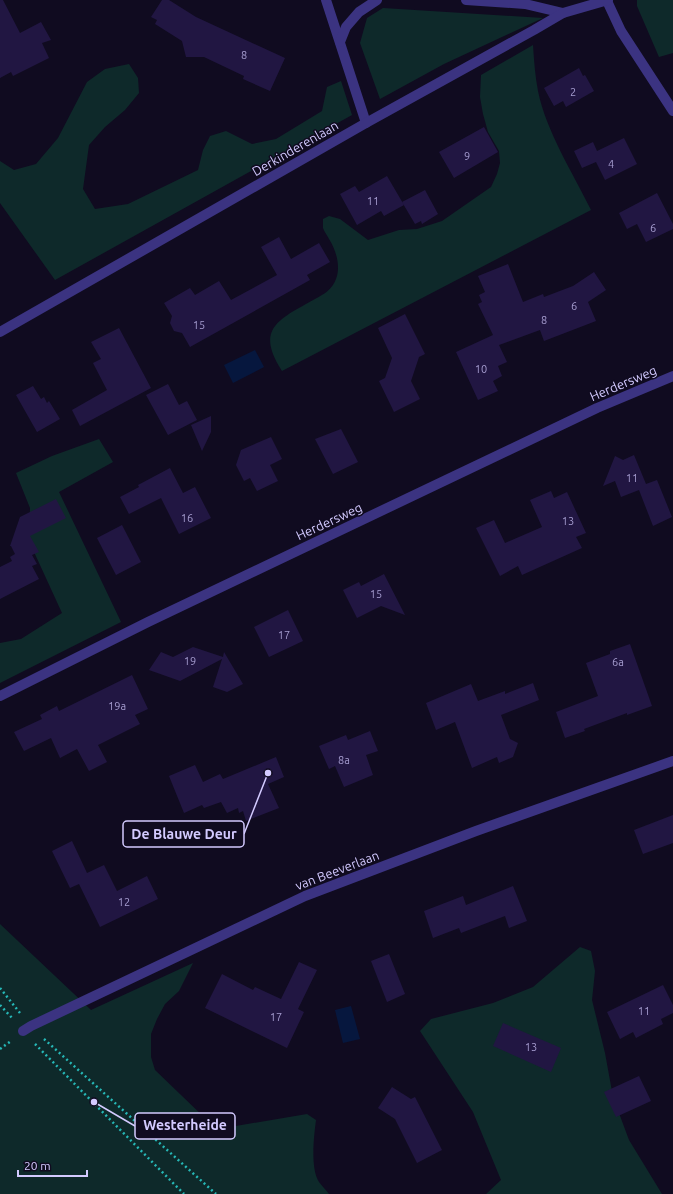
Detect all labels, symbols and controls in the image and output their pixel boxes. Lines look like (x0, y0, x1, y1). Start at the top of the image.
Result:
house number: 8 (241, 49, 247, 61)
house number: 2 (570, 86, 576, 98)
street label: Derkinderenlaan (250, 118, 340, 178)
house number: 9 (464, 150, 470, 162)
house number: 4 (608, 158, 614, 170)
house number: 11 (367, 195, 379, 207)
house number: 6 (650, 222, 656, 234)
house number: 6 (571, 300, 577, 312)
house number: 8 (541, 314, 547, 326)
house number: 15 (193, 319, 205, 331)
house number: 10 (475, 363, 487, 375)
street label: Herdersweg (587, 363, 659, 403)
house number: 11 (626, 472, 638, 484)
street label: Herdersweg (294, 500, 364, 542)
house number: 16 (181, 512, 193, 524)
house number: 13 (562, 515, 574, 527)
house number: 15 (370, 588, 382, 600)
house number: 17 (278, 629, 290, 641)
house number: 19 (184, 655, 196, 667)
house number: 6a (612, 656, 624, 668)
house number: 19a (108, 700, 126, 712)
house number: 8a (338, 754, 350, 766)
callout: De Blauwe Deur (123, 821, 244, 847)
text: De Blauwe Deur (131, 826, 237, 842)
street label: van Beeverlaan (293, 848, 381, 892)
house number: 12 (118, 896, 130, 908)
house number: 11 (638, 1005, 650, 1017)
house number: 17 (270, 1011, 282, 1023)
house number: 13 (525, 1041, 537, 1053)
callout: Westerheide (135, 1113, 235, 1139)
text: Westerheide (143, 1117, 227, 1133)
scale bar (18, 1152, 87, 1178)
text: 20 m (24, 1159, 51, 1172)

